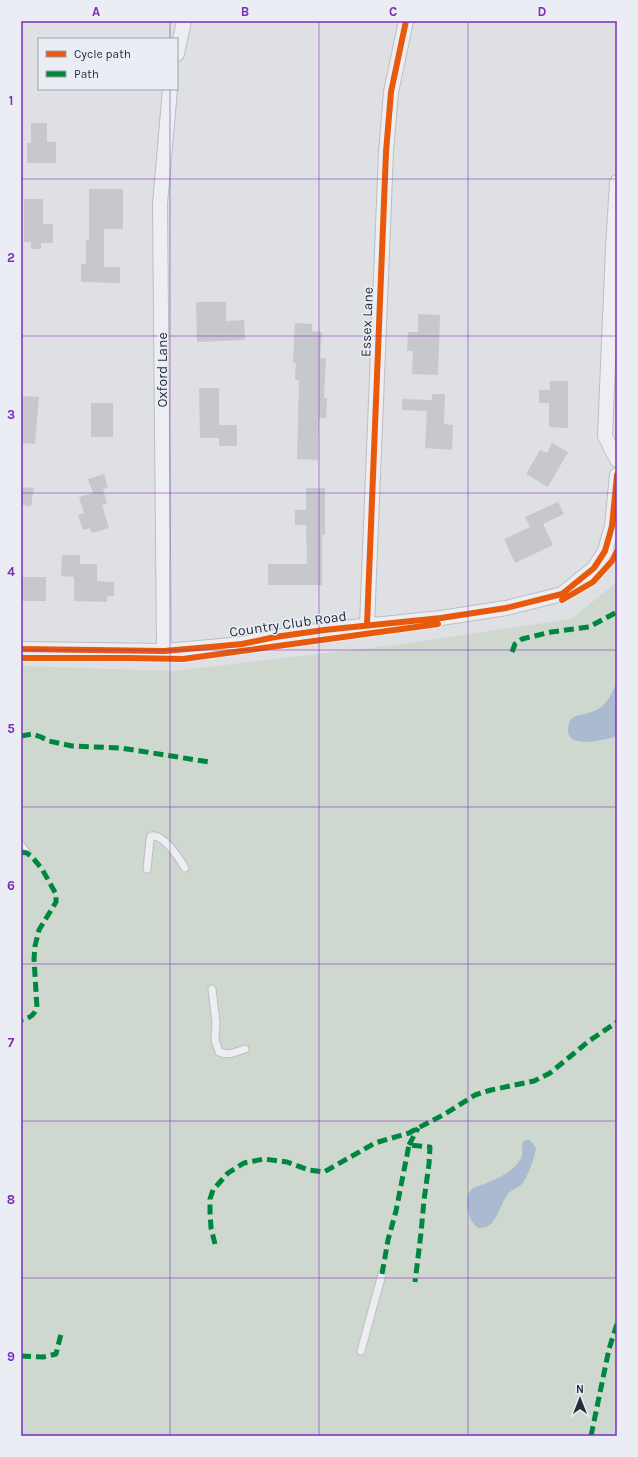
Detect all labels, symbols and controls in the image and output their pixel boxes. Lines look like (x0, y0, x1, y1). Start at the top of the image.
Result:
text: A (92, 4, 100, 19)
text: B (241, 4, 249, 19)
text: C (389, 4, 397, 19)
text: D (538, 4, 547, 19)
legend (38, 38, 178, 90)
text: Cycle path (74, 47, 131, 61)
text: Path (74, 67, 99, 81)
text: 1 (9, 93, 13, 108)
text: 2 (7, 250, 15, 265)
street label: Essex Lane (357, 287, 377, 357)
street label: Oxford Lane (154, 332, 171, 408)
text: 3 (7, 407, 15, 422)
text: 4 (7, 564, 15, 579)
street label: Country Club Road (228, 607, 348, 641)
text: 5 (7, 721, 15, 736)
text: 6 (7, 878, 15, 893)
text: 7 (8, 1035, 15, 1050)
text: 8 (7, 1192, 15, 1207)
text: 9 (7, 1349, 15, 1364)
north arrow (560, 1379, 600, 1419)
text: N (576, 1383, 584, 1396)

